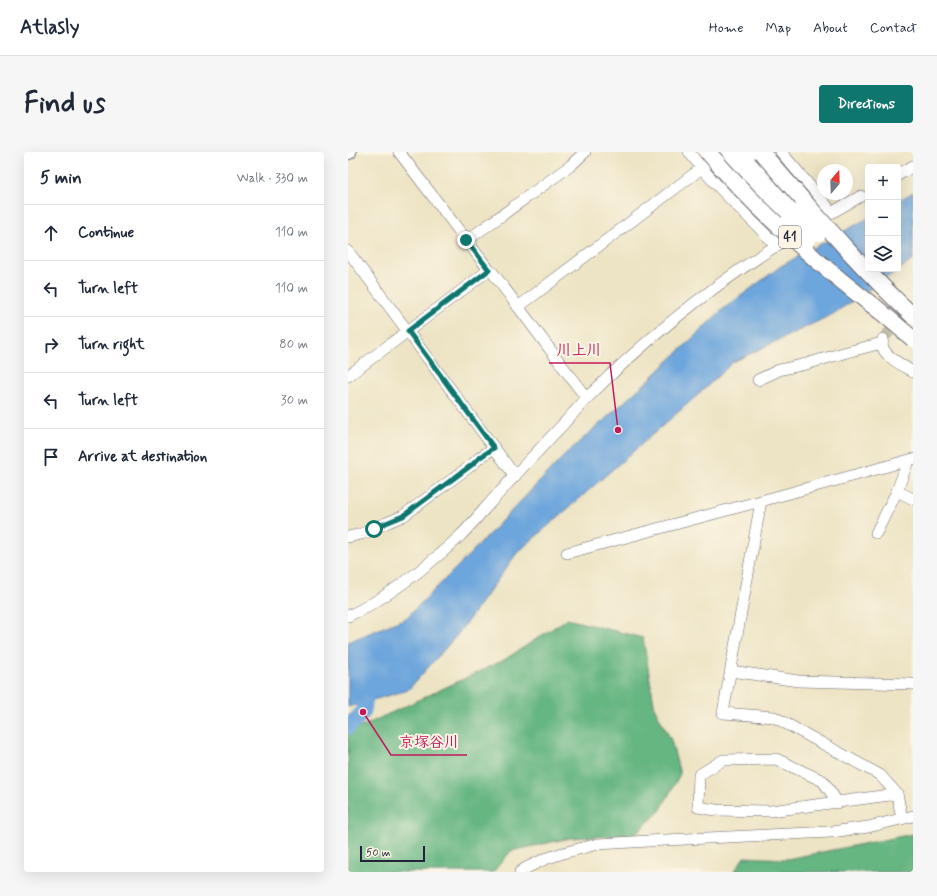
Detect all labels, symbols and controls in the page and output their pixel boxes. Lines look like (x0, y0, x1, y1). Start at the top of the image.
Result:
text: Atlasly (20, 15, 79, 40)
text: Home (709, 19, 743, 37)
text: Map (765, 19, 791, 37)
text: About (813, 19, 848, 37)
text: Contact (870, 19, 917, 37)
button: Directions (819, 85, 913, 123)
text: Find us (24, 86, 105, 123)
north arrow (817, 164, 853, 200)
map controls (865, 164, 901, 272)
button: + (865, 164, 901, 200)
text: 5 min (40, 167, 82, 189)
text: Walk · 330 m (237, 170, 308, 187)
button: − (865, 200, 901, 236)
icon: ahead (40, 222, 62, 244)
text: Continue (78, 223, 134, 243)
text: 110 m (275, 224, 308, 241)
road number: 41 (779, 226, 801, 248)
route end (457, 231, 475, 249)
button: layers (865, 236, 901, 272)
icon: left (40, 278, 62, 300)
text: Turn left (78, 279, 138, 299)
text: 110 m (275, 280, 308, 297)
icon: right (40, 334, 62, 356)
text: Turn right (78, 335, 145, 355)
text: 80 m (279, 336, 308, 353)
callout: 川上川 (549, 336, 610, 363)
text: 川上川 (556, 341, 602, 361)
icon: left (40, 390, 62, 412)
text: Turn left (78, 391, 138, 411)
text: 30 m (281, 392, 308, 409)
icon: arrive (40, 446, 62, 468)
text: Arrive at destination (78, 447, 207, 467)
route start (365, 520, 383, 538)
callout: 京塚谷川 (391, 728, 467, 755)
text: 京塚谷川 (399, 733, 459, 753)
scale bar (360, 844, 425, 863)
text: 50 m (366, 846, 391, 860)

